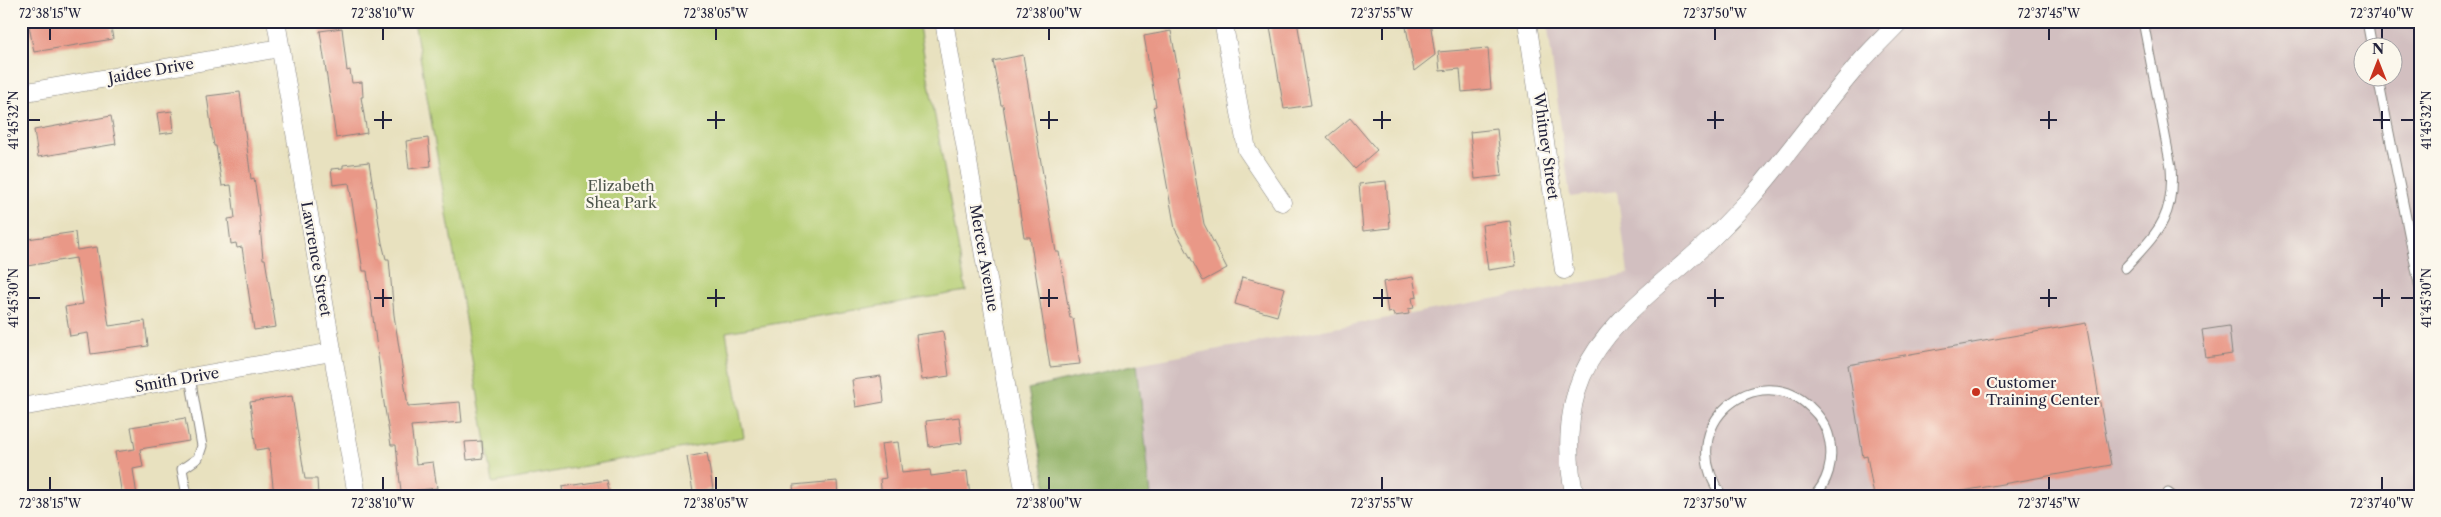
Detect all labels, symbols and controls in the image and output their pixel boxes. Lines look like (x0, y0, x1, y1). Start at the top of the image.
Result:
text: 72°38'15"W (19, 6, 82, 21)
text: 72°38'10"W (351, 6, 416, 21)
text: 72°38'05"W (684, 6, 749, 21)
text: 72°38'00"W (1016, 6, 1083, 21)
text: 72°37'55"W (1351, 6, 1414, 21)
text: 72°37'50"W (1683, 6, 1748, 21)
text: 72°37'45"W (2018, 6, 2081, 21)
text: 72°37'40"W (2350, 6, 2415, 21)
north arrow (2354, 38, 2404, 88)
text: N (2372, 40, 2384, 58)
street label: Jaidee Drive (105, 54, 195, 88)
text: 41°45'32"N (6, 90, 21, 149)
street label: Whitney Street (1529, 90, 1564, 201)
text: 41°45'32"N (2419, 90, 2434, 149)
park label: Elizabeth Shea Park (585, 176, 658, 212)
street label: Lawrence Street (297, 200, 336, 319)
street label: Mercer Avenue (966, 203, 1003, 313)
text: 41°45'30"N (6, 268, 21, 328)
text: 41°45'30"N (2419, 268, 2434, 328)
street label: Smith Drive (133, 363, 221, 396)
place label: Customer Training Center (1986, 373, 2100, 409)
marker: Customer Training Center (1970, 386, 1982, 398)
text: 72°38'15"W (19, 496, 82, 511)
text: 72°38'10"W (351, 496, 416, 511)
text: 72°38'05"W (684, 496, 749, 511)
text: 72°38'00"W (1016, 496, 1083, 511)
text: 72°37'55"W (1351, 496, 1414, 511)
text: 72°37'50"W (1683, 496, 1748, 511)
text: 72°37'45"W (2018, 496, 2081, 511)
text: 72°37'40"W (2350, 496, 2415, 511)

